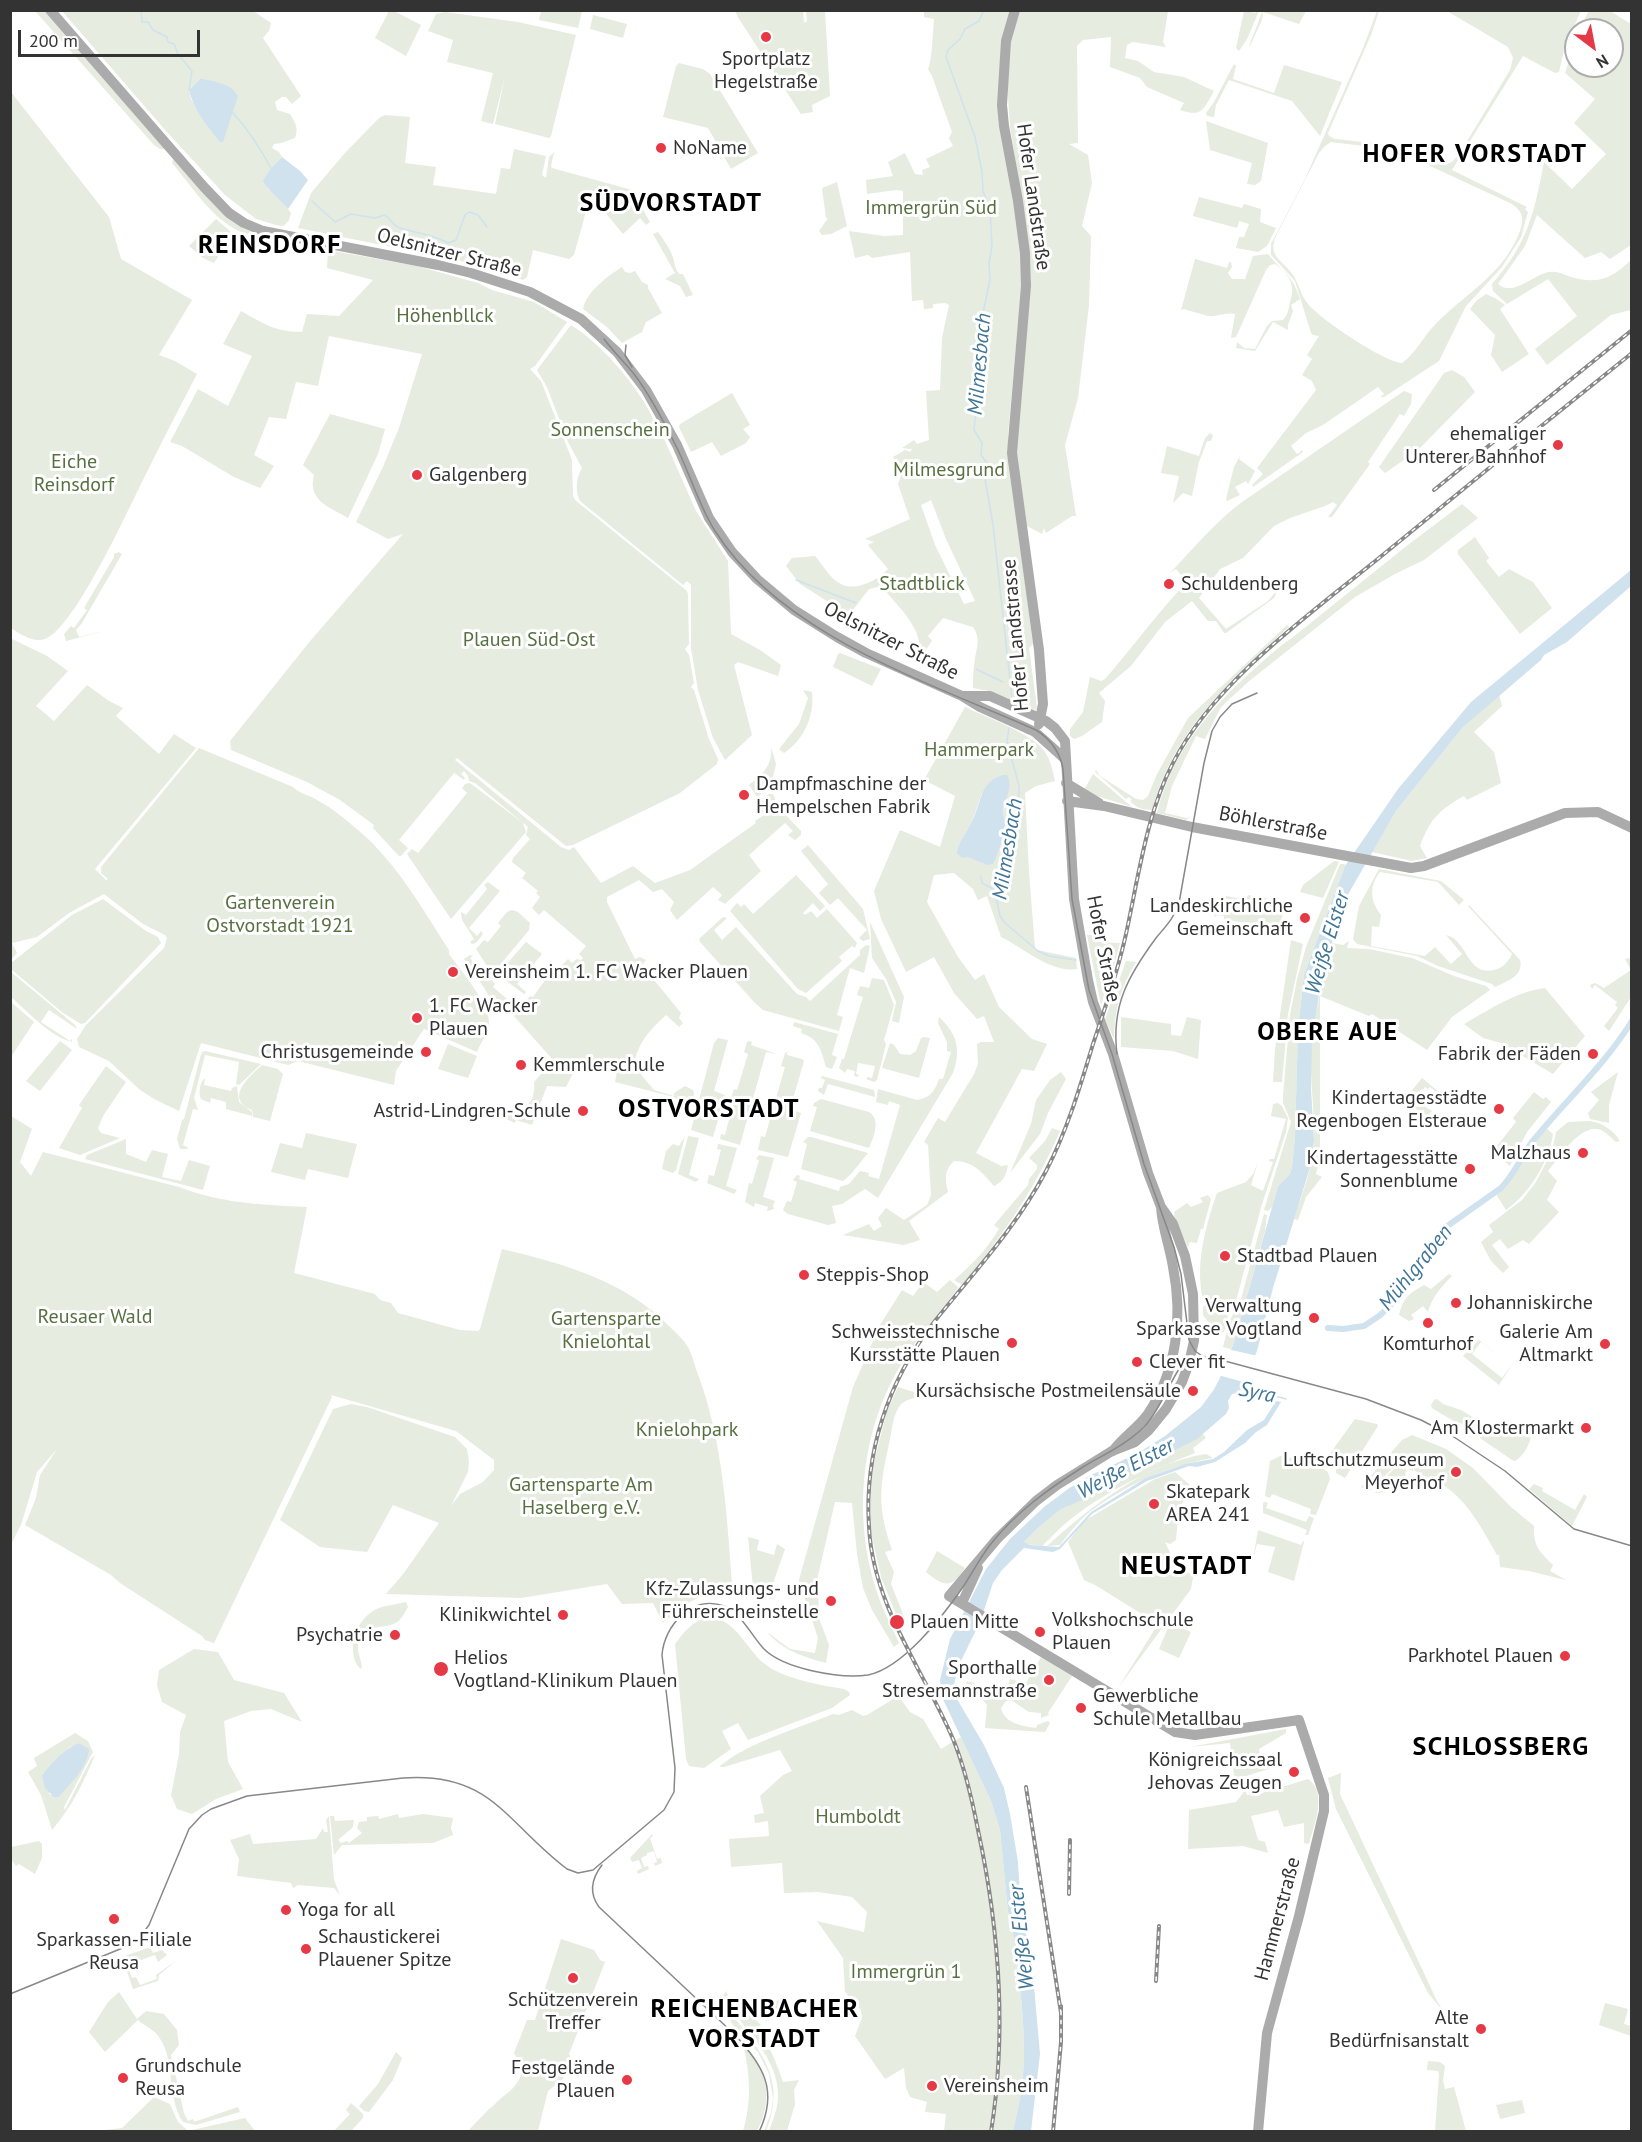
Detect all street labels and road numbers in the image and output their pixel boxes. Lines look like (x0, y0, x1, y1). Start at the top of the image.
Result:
street label: Hofer Landstraße (1011, 122, 1055, 272)
street label: Oelsnitzer Straße (374, 223, 524, 283)
street label: Hofer Landstrasse (997, 558, 1035, 712)
street label: Oelsnitzer Straße (820, 597, 962, 685)
street label: Böhlerstraße (1217, 802, 1329, 846)
street label: Hofer Straße (1081, 893, 1125, 1005)
street label: Hammerstraße (1250, 1855, 1306, 1983)

